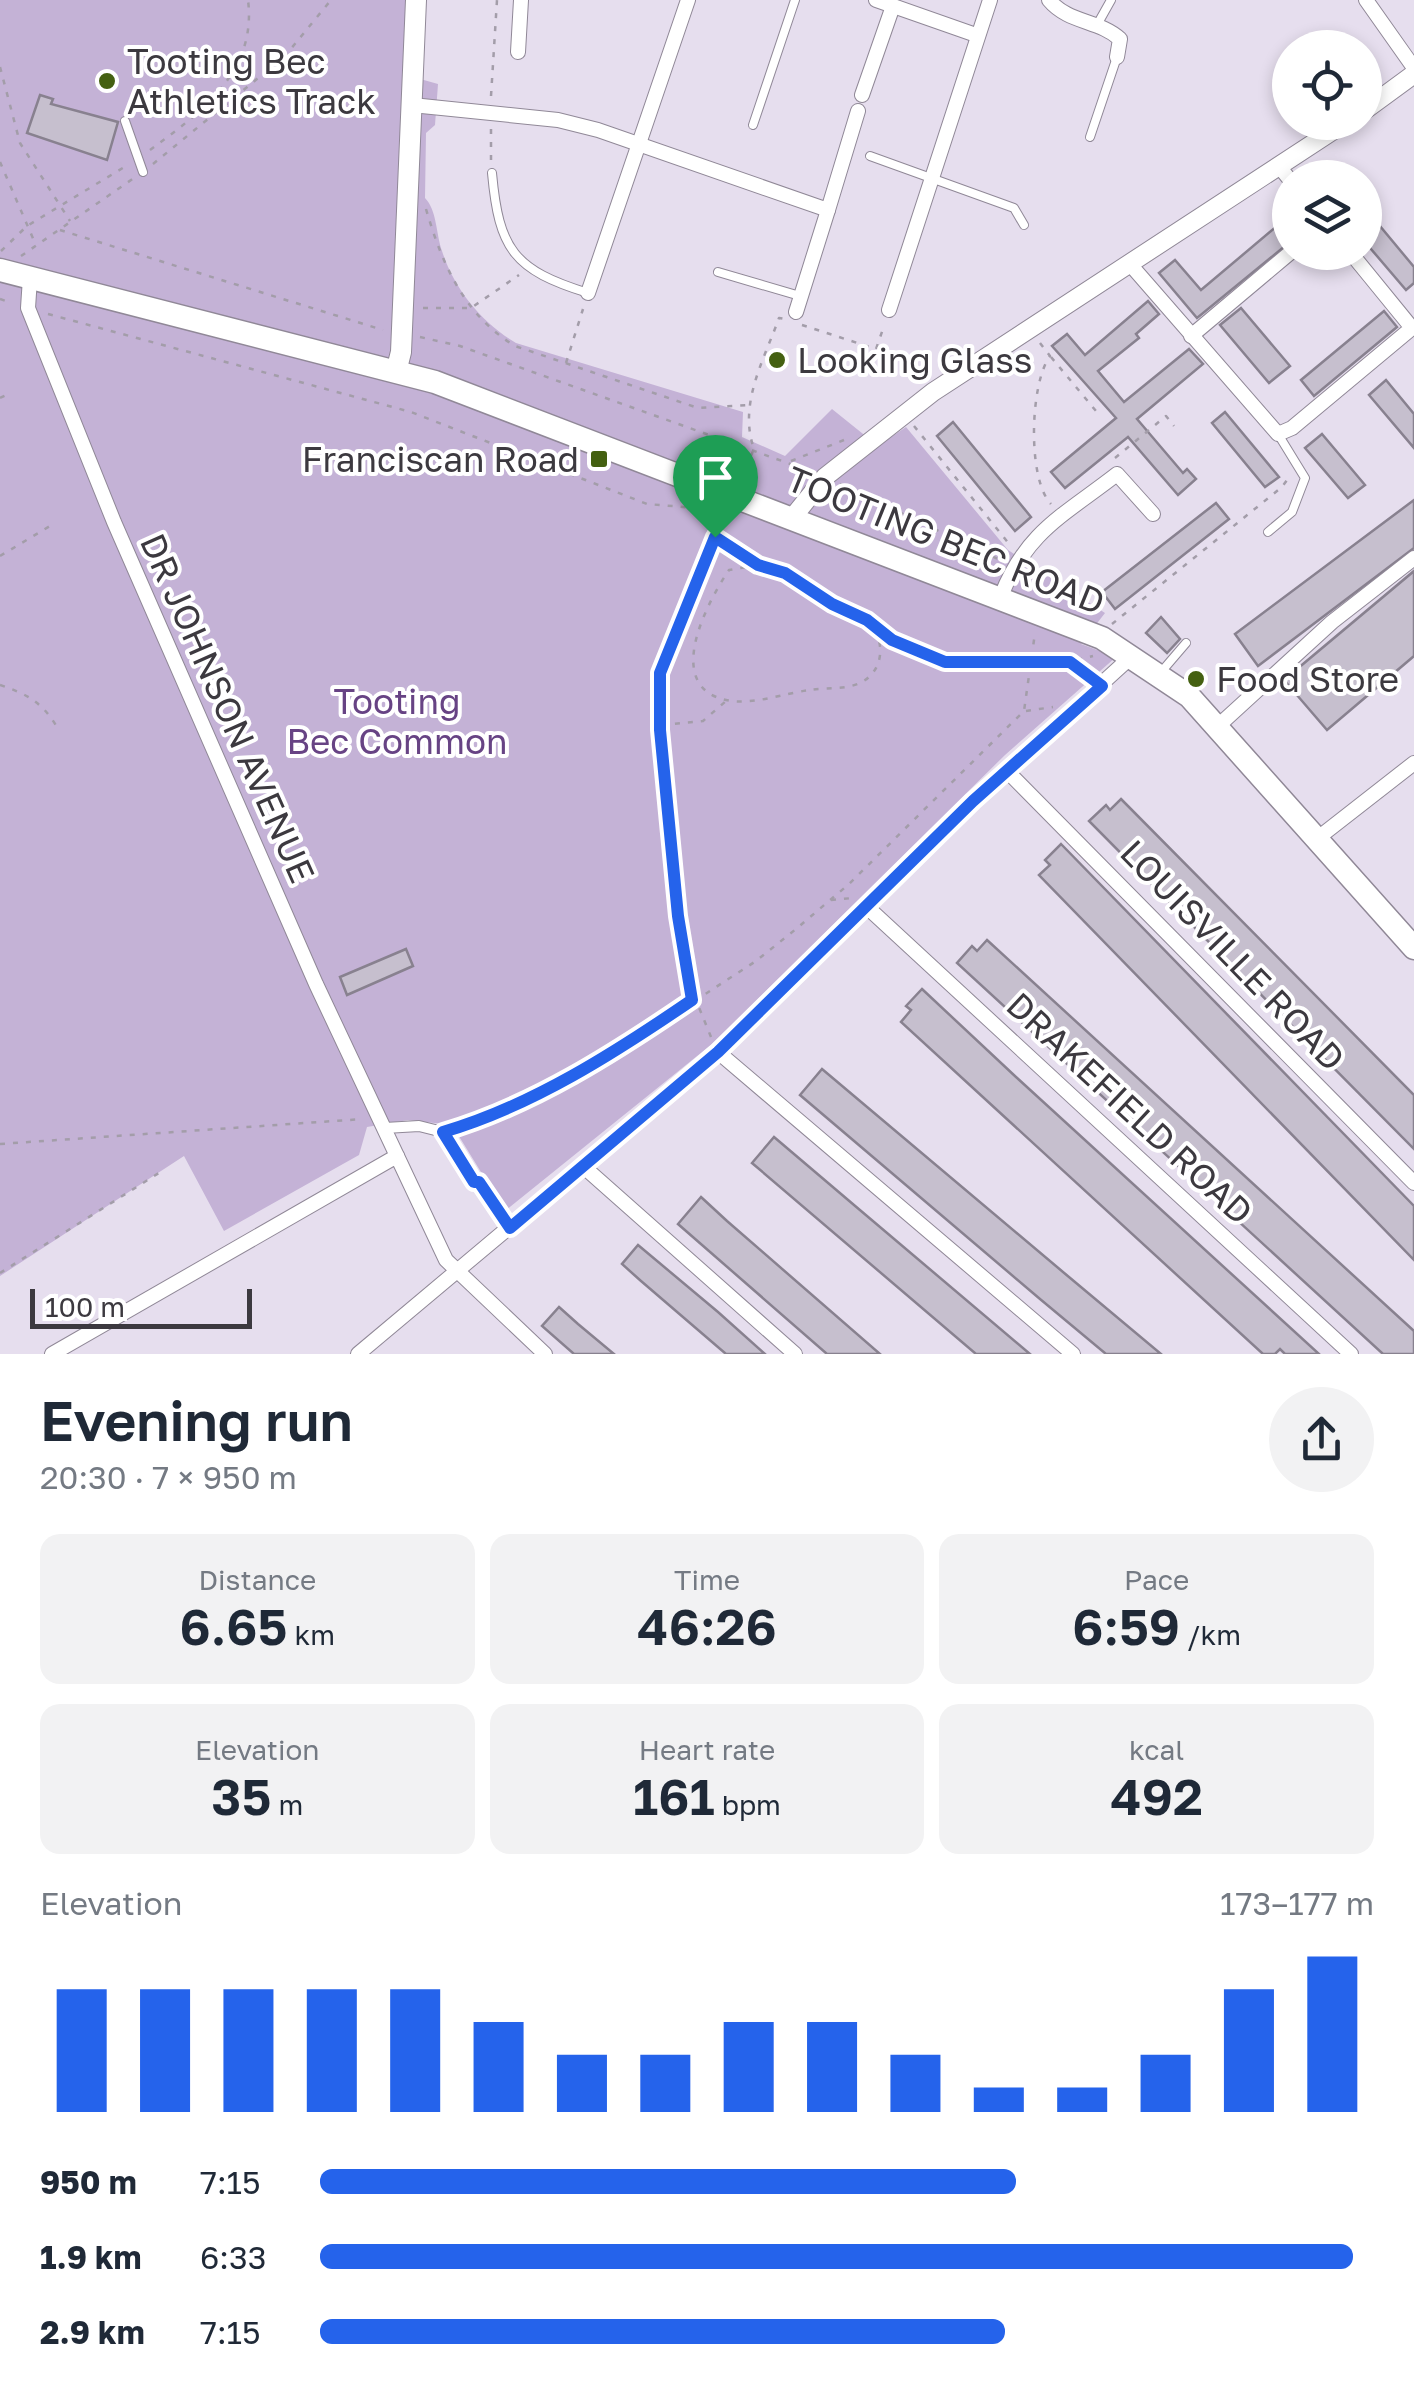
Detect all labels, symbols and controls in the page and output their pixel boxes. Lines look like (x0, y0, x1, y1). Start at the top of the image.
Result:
map controls (1272, 30, 1382, 270)
button: locate (1272, 30, 1382, 140)
place label: Tooting Bec Athletics Track (127, 40, 376, 122)
marker: Tooting Bec Athletics Track (96, 70, 118, 92)
button: layers (1272, 160, 1382, 270)
place label: Looking Glass (797, 339, 1032, 381)
marker: Looking Glass (766, 349, 788, 371)
pin (673, 435, 758, 538)
place label: Franciscan Road (302, 438, 579, 480)
marker: Franciscan Road (588, 448, 610, 470)
icon: arrive (688, 450, 743, 505)
street label: TOOTING BEC ROAD (781, 457, 1111, 623)
street label: DR JOHNSON AVENUE (132, 527, 324, 889)
place label: Food Store (1216, 658, 1399, 700)
marker: Food Store (1185, 668, 1207, 690)
park label: Tooting Bec Common (287, 680, 507, 762)
street label: LOUISVILLE ROAD (1112, 831, 1354, 1079)
street label: DRAKEFIELD ROAD (998, 983, 1262, 1233)
scale bar (30, 1284, 252, 1328)
text: 100 m (45, 1290, 125, 1323)
text: Evening run (40, 1387, 353, 1453)
button: share (1269, 1387, 1374, 1492)
text: 20:30 · 7 × 950 m (40, 1458, 297, 1496)
text: Distance (198, 1563, 316, 1596)
text: Time (674, 1563, 740, 1596)
text: Pace (1124, 1563, 1189, 1596)
text: 6.65 (180, 1596, 287, 1656)
text: 46:26 (637, 1596, 777, 1656)
text: 6:59 (1072, 1596, 1180, 1656)
text: km (287, 1618, 335, 1651)
text: /km (1180, 1618, 1241, 1651)
text: Elevation (195, 1733, 320, 1766)
text: Heart rate (639, 1733, 775, 1766)
text: kcal (1129, 1733, 1184, 1766)
text: 35 (211, 1766, 272, 1826)
text: 161 (633, 1766, 715, 1826)
text: 492 (1110, 1766, 1203, 1826)
text: m (272, 1788, 303, 1821)
text: bpm (715, 1788, 781, 1821)
text: Elevation (40, 1884, 182, 1922)
text: 173–177 m (1220, 1884, 1374, 1922)
text: 950 m (40, 2163, 137, 2201)
text: 7:15 (200, 2163, 261, 2201)
text: 1.9 km (40, 2238, 142, 2276)
text: 6:33 (200, 2238, 266, 2276)
text: 2.9 km (40, 2313, 145, 2351)
text: 7:15 (200, 2313, 261, 2351)

